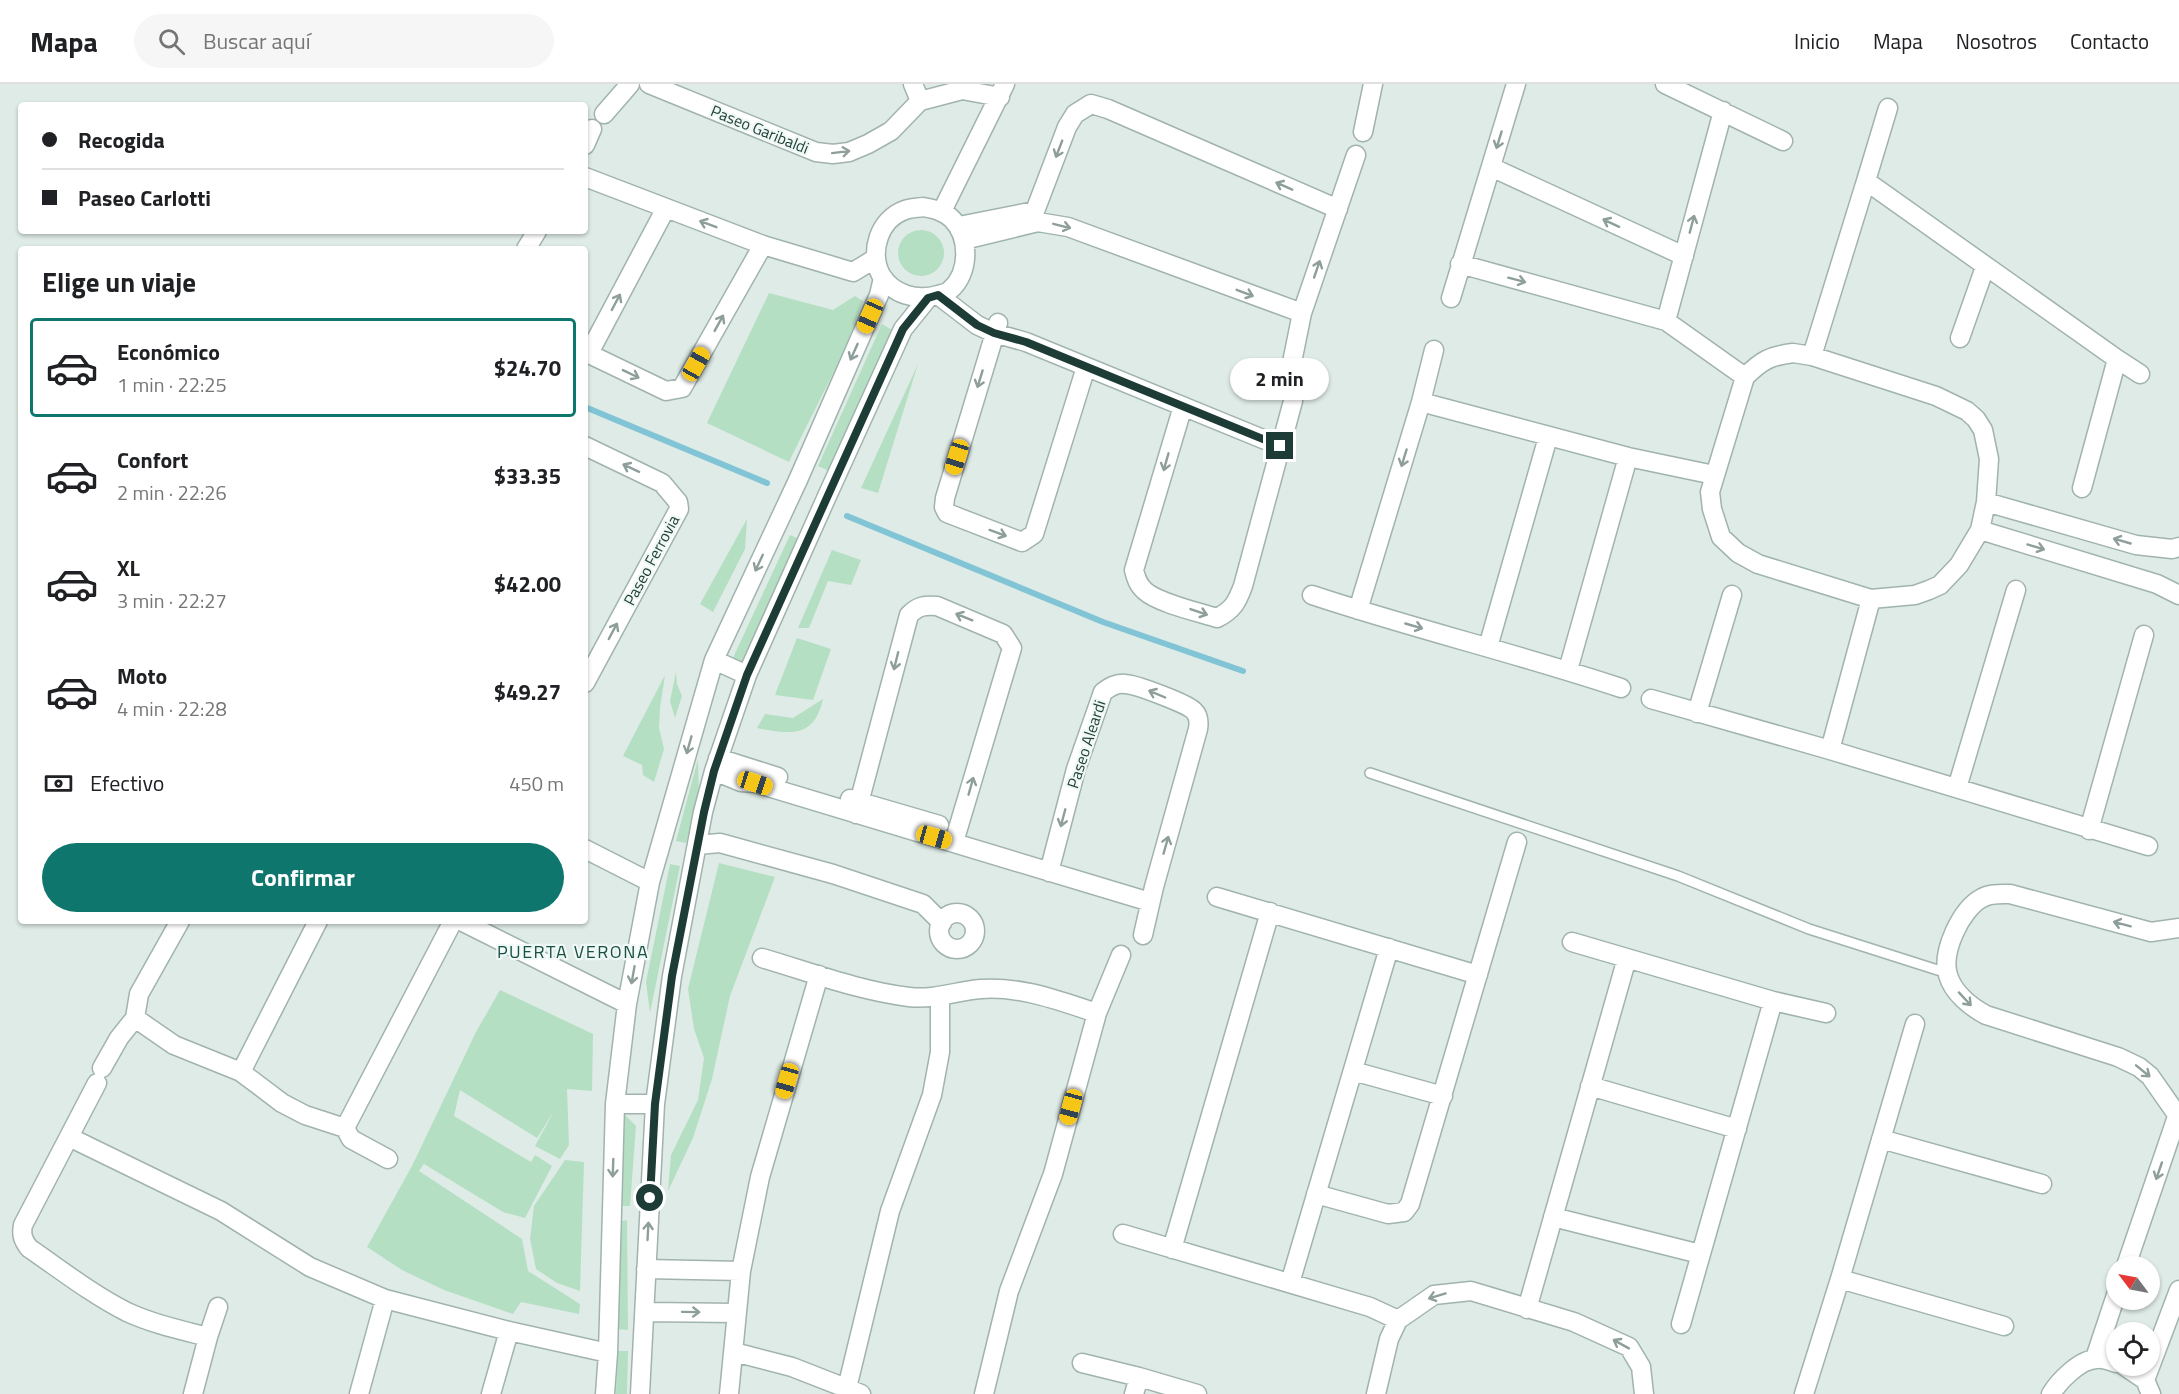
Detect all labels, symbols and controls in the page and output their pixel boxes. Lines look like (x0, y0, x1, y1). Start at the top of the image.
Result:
search box (134, 14, 554, 68)
text: Mapa (30, 20, 98, 63)
text: Buscar aquí (203, 24, 311, 58)
icon: search (155, 25, 188, 58)
text: Inicio (1794, 25, 1840, 57)
text: Mapa (1873, 25, 1923, 57)
text: Nosotros (1956, 25, 2037, 57)
text: Contacto (2070, 25, 2149, 57)
street label: Paseo Garibaldi (707, 98, 813, 160)
text: Recogida (78, 123, 165, 157)
one-way arrow (1493, 130, 1504, 149)
one-way arrow (1052, 140, 1063, 158)
one-way arrow (831, 147, 850, 158)
one-way arrow (1275, 180, 1294, 191)
text: Paseo Carlotti (78, 181, 211, 215)
one-way arrow (1687, 215, 1699, 234)
one-way arrow (1603, 216, 1621, 228)
one-way arrow (699, 218, 718, 229)
one-way arrow (1053, 220, 1072, 232)
text: Elige un viaje (42, 261, 196, 302)
one-way arrow (1313, 261, 1324, 279)
one-way arrow (1507, 275, 1526, 286)
one-way arrow (1235, 289, 1254, 300)
one-way arrow (611, 293, 622, 311)
car (854, 296, 886, 336)
one-way arrow (713, 315, 725, 332)
text: Económico (117, 335, 220, 369)
icon: car (45, 341, 99, 395)
one-way arrow (848, 343, 860, 361)
car (679, 344, 713, 384)
text: $24.70 (494, 351, 561, 385)
callout: 2 min (1230, 359, 1330, 401)
text: 2 min (1255, 363, 1304, 394)
one-way arrow (622, 368, 640, 380)
text: 1 min · 22:25 (117, 369, 227, 400)
one-way arrow (974, 369, 985, 388)
route end (1266, 432, 1293, 459)
car (943, 437, 971, 477)
text: Confort (117, 443, 188, 477)
one-way arrow (1398, 448, 1409, 467)
icon: car (45, 449, 99, 503)
one-way arrow (1160, 452, 1171, 471)
text: $33.35 (494, 459, 561, 493)
one-way arrow (623, 462, 641, 474)
text: 2 min · 22:26 (117, 477, 227, 508)
street label: Paseo Ferrovia (617, 510, 685, 610)
one-way arrow (988, 529, 1007, 540)
one-way arrow (2112, 535, 2131, 546)
one-way arrow (2026, 542, 2045, 553)
text: XL (117, 551, 140, 585)
one-way arrow (753, 554, 765, 572)
icon: car (45, 557, 99, 611)
text: $42.00 (494, 567, 561, 601)
text: 3 min · 22:27 (117, 585, 227, 616)
one-way arrow (1189, 607, 1208, 618)
one-way arrow (955, 611, 974, 622)
one-way arrow (1404, 621, 1423, 632)
one-way arrow (608, 623, 619, 641)
one-way arrow (890, 651, 902, 670)
text: Moto (117, 659, 167, 693)
icon: car (45, 665, 99, 719)
text: $49.27 (494, 675, 561, 709)
one-way arrow (1148, 688, 1166, 699)
text: 4 min · 22:28 (117, 693, 227, 724)
street label: Paseo Aleardi (1060, 697, 1112, 791)
one-way arrow (683, 735, 695, 754)
text: Efectivo (90, 766, 164, 800)
icon: cash (42, 767, 75, 800)
text: 450 m (509, 768, 564, 799)
car (735, 769, 775, 797)
one-way arrow (966, 777, 977, 796)
one-way arrow (1057, 808, 1068, 827)
car (914, 823, 954, 851)
one-way arrow (1160, 836, 1172, 855)
button: Confirmar (42, 843, 564, 912)
one-way arrow (2113, 918, 2132, 929)
district label: PUERTA VERONA (497, 938, 649, 965)
one-way arrow (627, 964, 638, 984)
one-way arrow (1957, 991, 1972, 1006)
car (773, 1061, 801, 1101)
one-way arrow (2135, 1065, 2151, 1078)
car (1058, 1087, 1084, 1127)
one-way arrow (607, 1158, 618, 1178)
one-way arrow (2152, 1161, 2163, 1180)
route start (636, 1184, 663, 1211)
one-way arrow (643, 1221, 654, 1241)
north arrow (2106, 1256, 2160, 1310)
map controls (2106, 1256, 2160, 1376)
one-way arrow (1428, 1291, 1447, 1302)
one-way arrow (680, 1306, 700, 1318)
button: locate (2106, 1322, 2160, 1376)
one-way arrow (1613, 1338, 1630, 1350)

